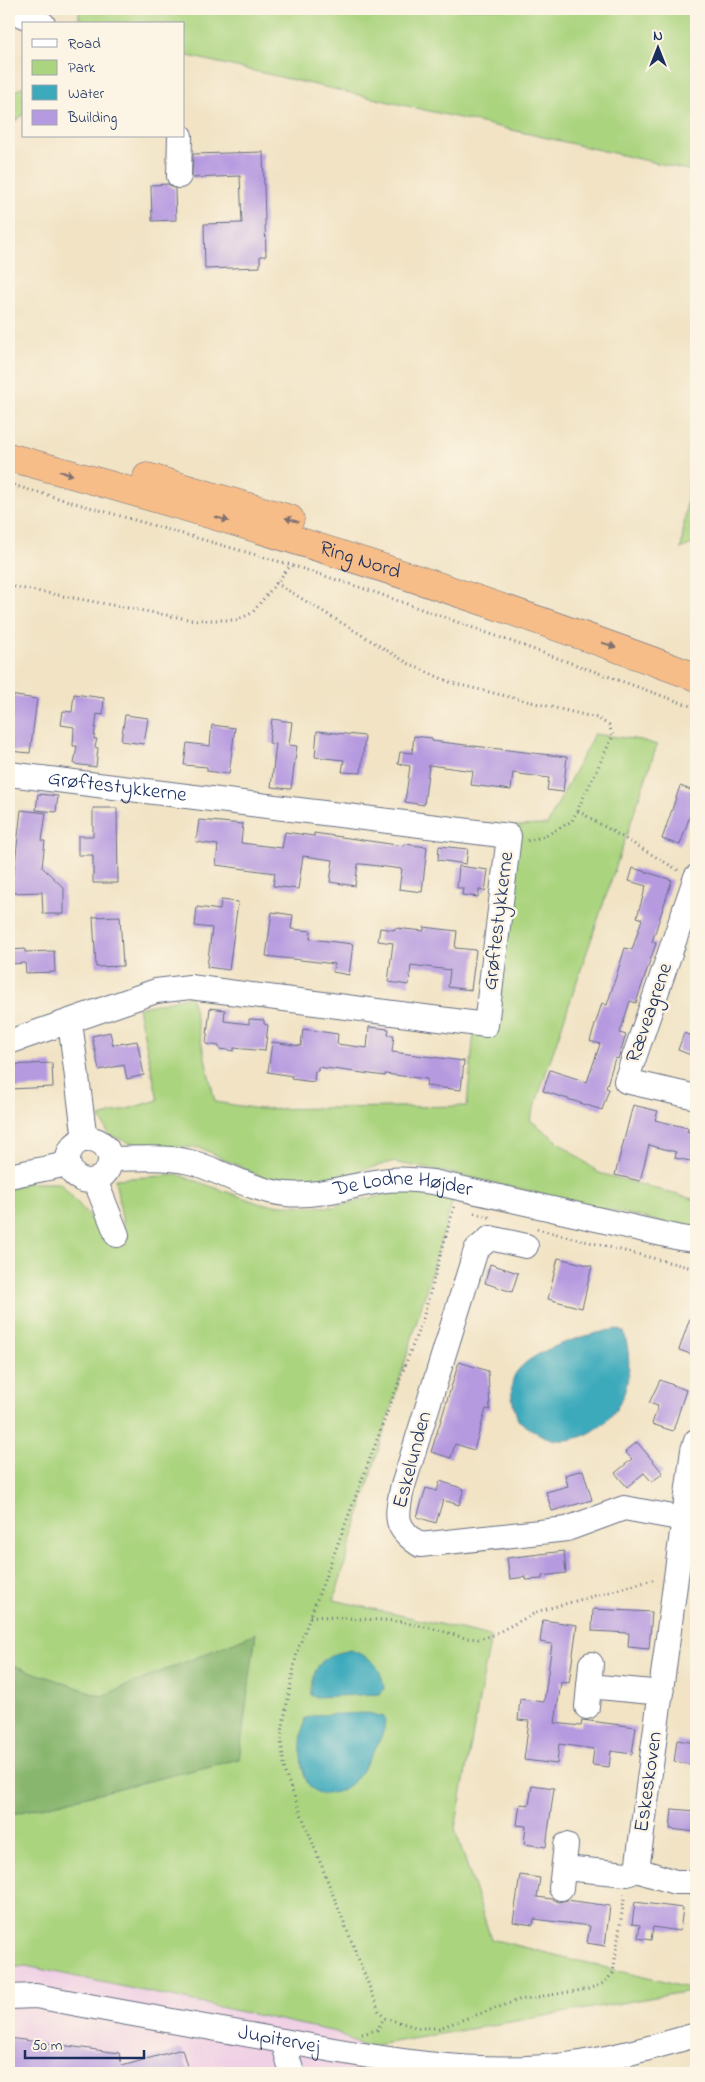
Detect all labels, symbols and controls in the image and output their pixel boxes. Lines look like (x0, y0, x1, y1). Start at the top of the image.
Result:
legend (22, 22, 185, 138)
north arrow (632, 22, 682, 72)
text: N (653, 26, 663, 47)
text: Road (68, 33, 101, 55)
text: Park (68, 57, 96, 79)
text: Water (68, 83, 104, 105)
text: Building (67, 107, 117, 130)
one-way arrow (58, 470, 73, 478)
one-way arrow (214, 515, 229, 523)
one-way arrow (284, 515, 299, 523)
street label: Ring Nord (315, 534, 405, 588)
one-way arrow (602, 641, 617, 649)
street label: Grøftestykkerne (46, 764, 189, 811)
street label: Grøftestykkerne (476, 849, 524, 992)
street label: Ræveagrene (619, 958, 683, 1068)
street label: De Lodne Højder (330, 1164, 476, 1206)
street label: Eskelunden (386, 1408, 440, 1512)
street label: Eskeskoven (627, 1730, 671, 1834)
street label: Jupitervej (236, 2018, 323, 2063)
scale bar (25, 2027, 144, 2059)
text: 50 m (32, 2035, 63, 2057)

